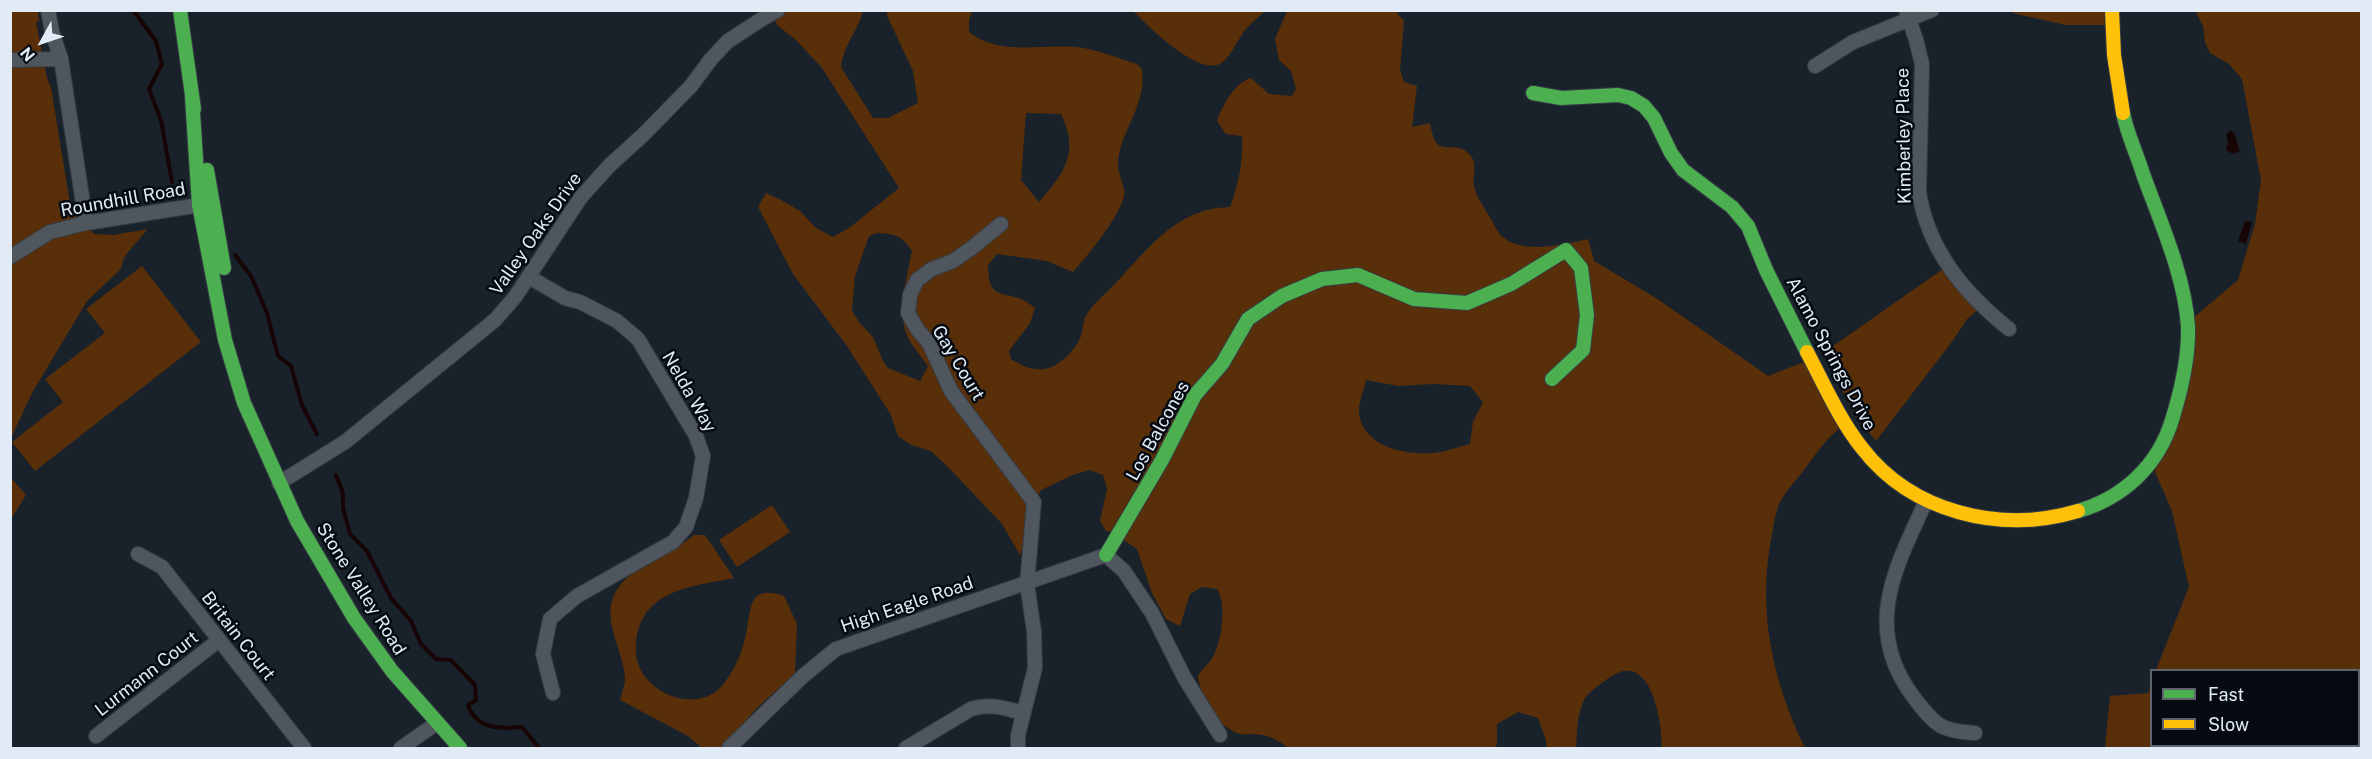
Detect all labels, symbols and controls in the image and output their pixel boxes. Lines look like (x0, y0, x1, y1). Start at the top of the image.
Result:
north arrow (12, 12, 72, 72)
text: N (17, 43, 39, 65)
street label: Kimberley Place (1892, 68, 1916, 204)
street label: Valley Oaks Drive (486, 168, 586, 300)
street label: Roundhill Road (59, 178, 187, 222)
street label: Alamo Springs Drive (1781, 274, 1881, 434)
street label: Gay Court (927, 322, 989, 404)
street label: Nelda Way (657, 348, 721, 436)
street label: Los Balcones (1122, 378, 1194, 484)
street label: Stone Valley Road (312, 519, 410, 659)
street label: High Eagle Road (838, 572, 976, 638)
street label: Britain Court (197, 587, 279, 685)
street label: Lurmann Court (91, 627, 203, 721)
legend (2150, 669, 2360, 747)
text: Fast (2208, 684, 2244, 705)
text: Slow (2208, 714, 2249, 735)

